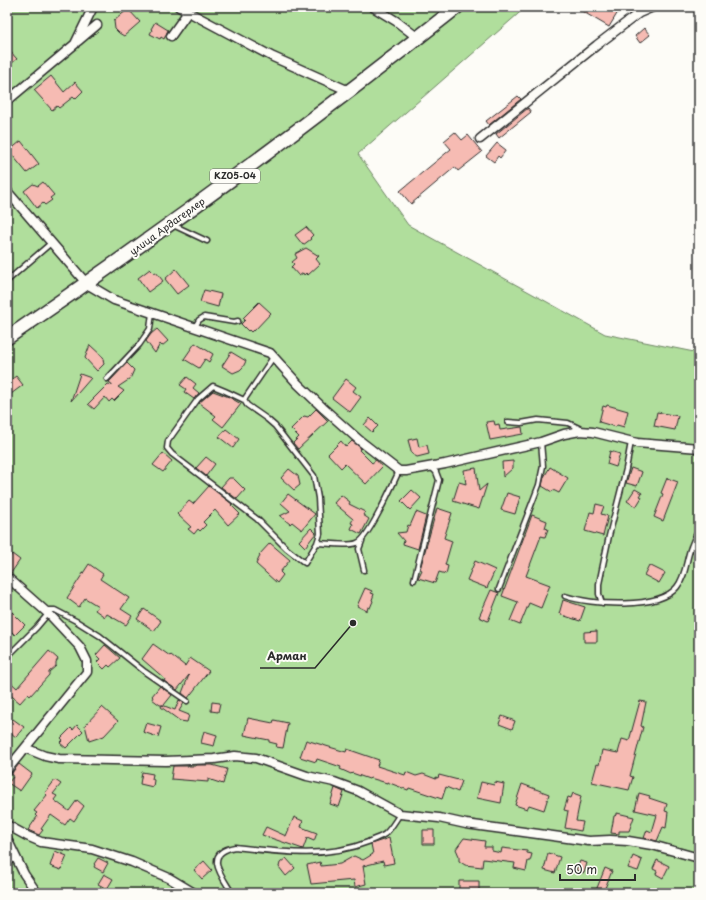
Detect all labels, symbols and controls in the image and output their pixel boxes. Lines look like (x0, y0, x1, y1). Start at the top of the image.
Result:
road number: KZ05-04 (210, 169, 260, 183)
street label: улица Ардагерлер (126, 193, 208, 258)
callout: Арман (260, 645, 315, 668)
text: Арман (267, 647, 307, 664)
scale bar (560, 856, 635, 882)
text: 50 m (566, 860, 597, 878)

